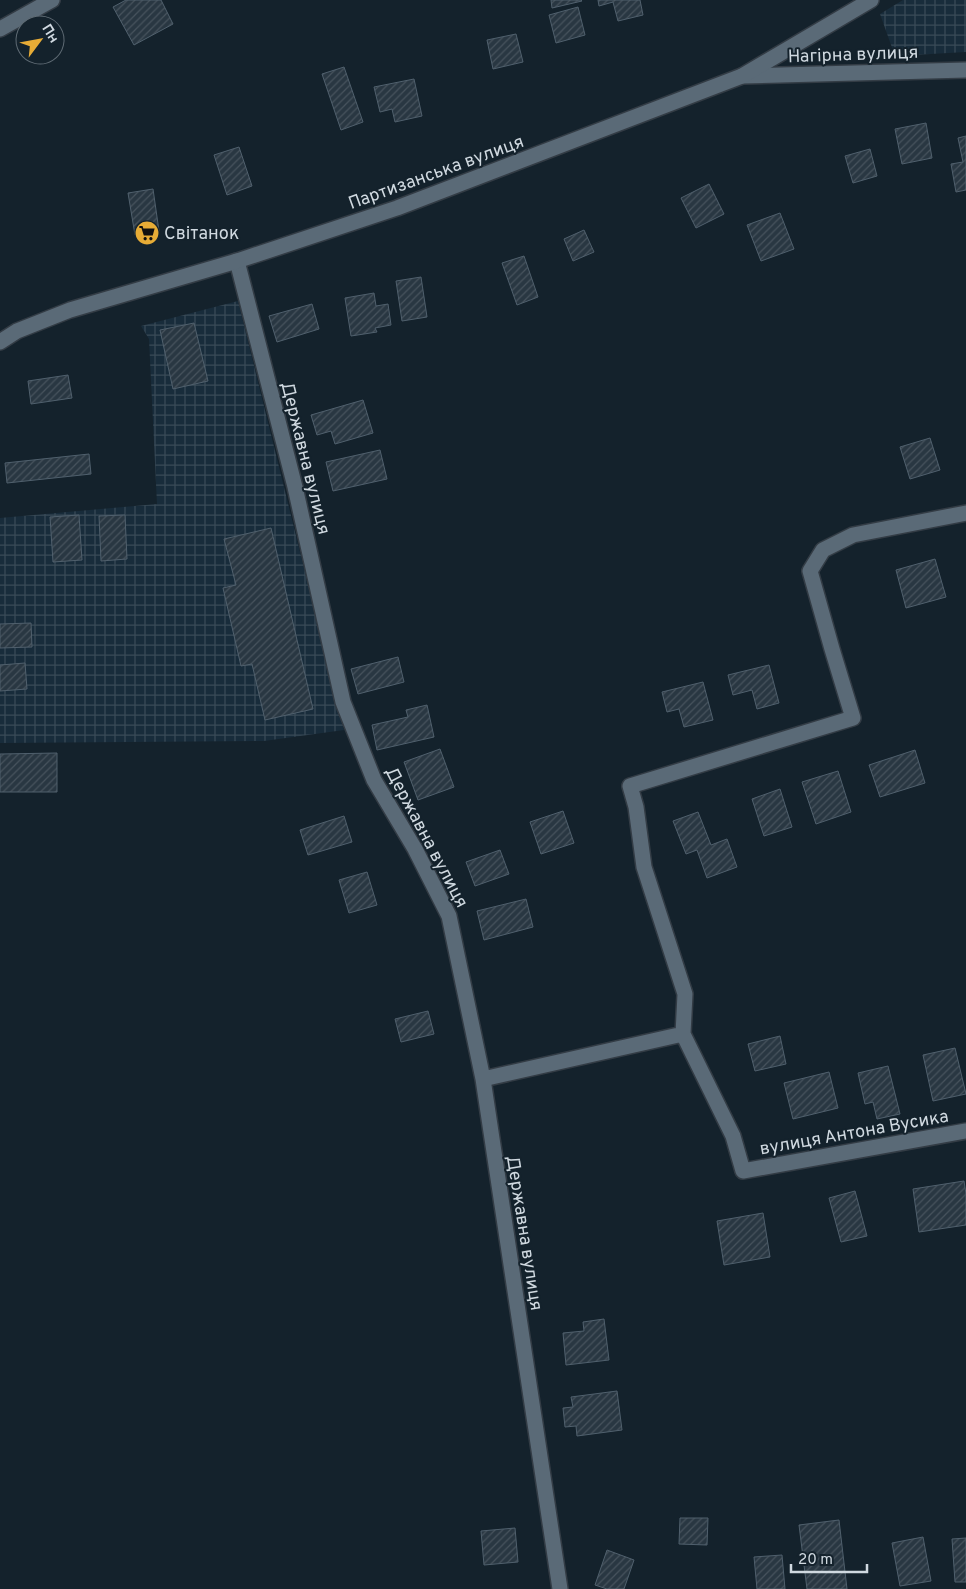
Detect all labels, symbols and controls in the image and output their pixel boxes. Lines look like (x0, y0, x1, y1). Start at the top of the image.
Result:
north arrow (15, 15, 65, 65)
text: Пн (38, 21, 62, 46)
street label: Нагірна вулиця (787, 42, 919, 69)
street label: Партизанська вулиця (346, 131, 527, 216)
supermarket icon: Світанок (134, 220, 160, 246)
place label: Світанок (164, 223, 239, 246)
street label: Державна вулиця (274, 380, 335, 537)
street label: Державна вулиця (379, 763, 473, 912)
street label: вулиця Антона Вусика (758, 1106, 951, 1161)
street label: Державна вулиця (500, 1154, 547, 1312)
scale bar (791, 1542, 867, 1574)
text: 20 m (798, 1551, 833, 1570)

